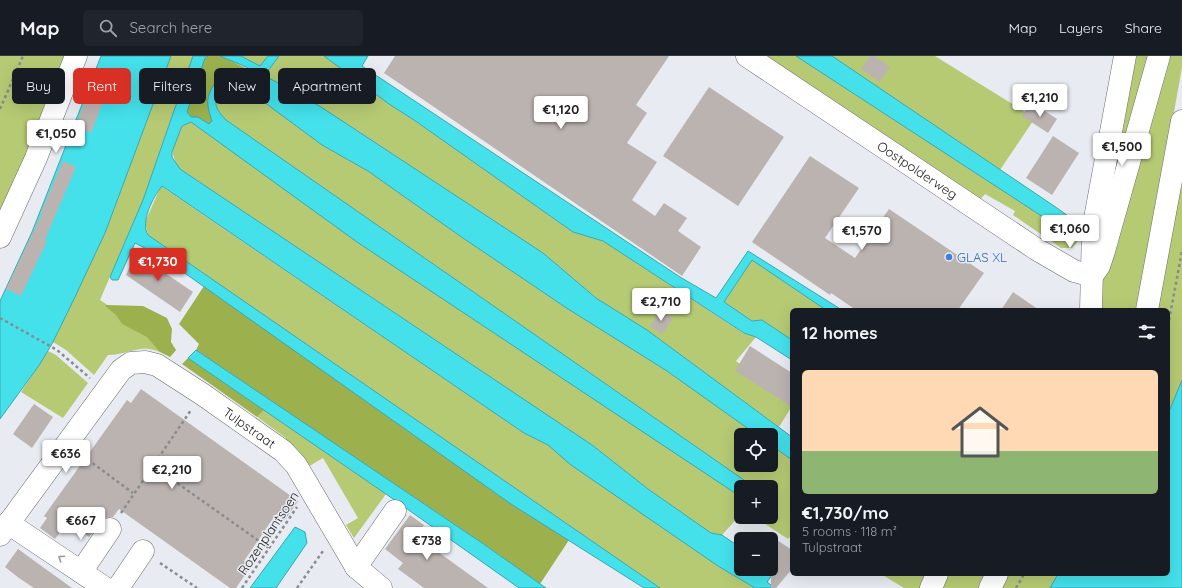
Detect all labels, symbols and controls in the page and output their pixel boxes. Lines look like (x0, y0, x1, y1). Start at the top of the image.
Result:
search box (83, 10, 363, 46)
text: Map (20, 16, 59, 40)
icon: search (97, 17, 119, 39)
text: Search here (129, 18, 212, 37)
text: Map (1008, 19, 1037, 37)
text: Layers (1059, 19, 1103, 37)
text: Share (1125, 19, 1162, 37)
chip: Buy (12, 68, 65, 104)
chip: Rent (73, 68, 131, 104)
chip: Filters (139, 68, 206, 104)
chip: New (214, 68, 270, 104)
chip: Apartment (278, 68, 376, 104)
pin: €1,210 (1007, 84, 1073, 118)
text: €1,210 (1021, 89, 1059, 105)
pin: €1,120 (528, 96, 594, 130)
text: €1,120 (543, 101, 579, 117)
pin: €1,050 (23, 120, 89, 154)
text: €1,050 (36, 125, 76, 141)
pin: €1,500 (1089, 133, 1155, 167)
street label: Oostpolderweg (874, 137, 961, 202)
text: €1,500 (1102, 138, 1142, 154)
pin: €1,060 (1037, 215, 1103, 249)
pin: €1,570 (829, 217, 895, 251)
text: €1,060 (1050, 220, 1090, 236)
text: €1,570 (842, 222, 882, 238)
pin: €1,730 (125, 248, 191, 282)
place label: GLAS XL (957, 249, 1007, 265)
marker: GLAS XL (944, 252, 954, 262)
text: €1,730 (139, 253, 177, 269)
pin: €2,710 (628, 288, 694, 322)
text: €2,710 (641, 293, 681, 309)
icon: filters (1136, 321, 1158, 343)
text: 12 homes (802, 322, 878, 343)
icon: home (944, 396, 1016, 468)
street label: Tulpstraat (220, 404, 279, 451)
map controls (734, 428, 778, 576)
button: locate (734, 428, 778, 472)
pin: €636 (42, 440, 90, 474)
text: €636 (51, 445, 81, 461)
pin: €2,210 (139, 456, 205, 490)
text: €2,210 (152, 461, 192, 477)
button: + (734, 480, 778, 524)
street label: Rozenplantsoen (234, 488, 302, 578)
text: €1,730/mo (802, 502, 889, 523)
pin: €667 (57, 507, 105, 541)
text: €667 (66, 512, 96, 528)
text: 5 rooms · 118 m² (802, 523, 897, 539)
pin: €738 (403, 527, 451, 561)
text: €738 (412, 532, 442, 548)
button: − (734, 532, 778, 576)
text: Tulpstraat (802, 539, 862, 555)
one-way arrow (58, 555, 65, 563)

